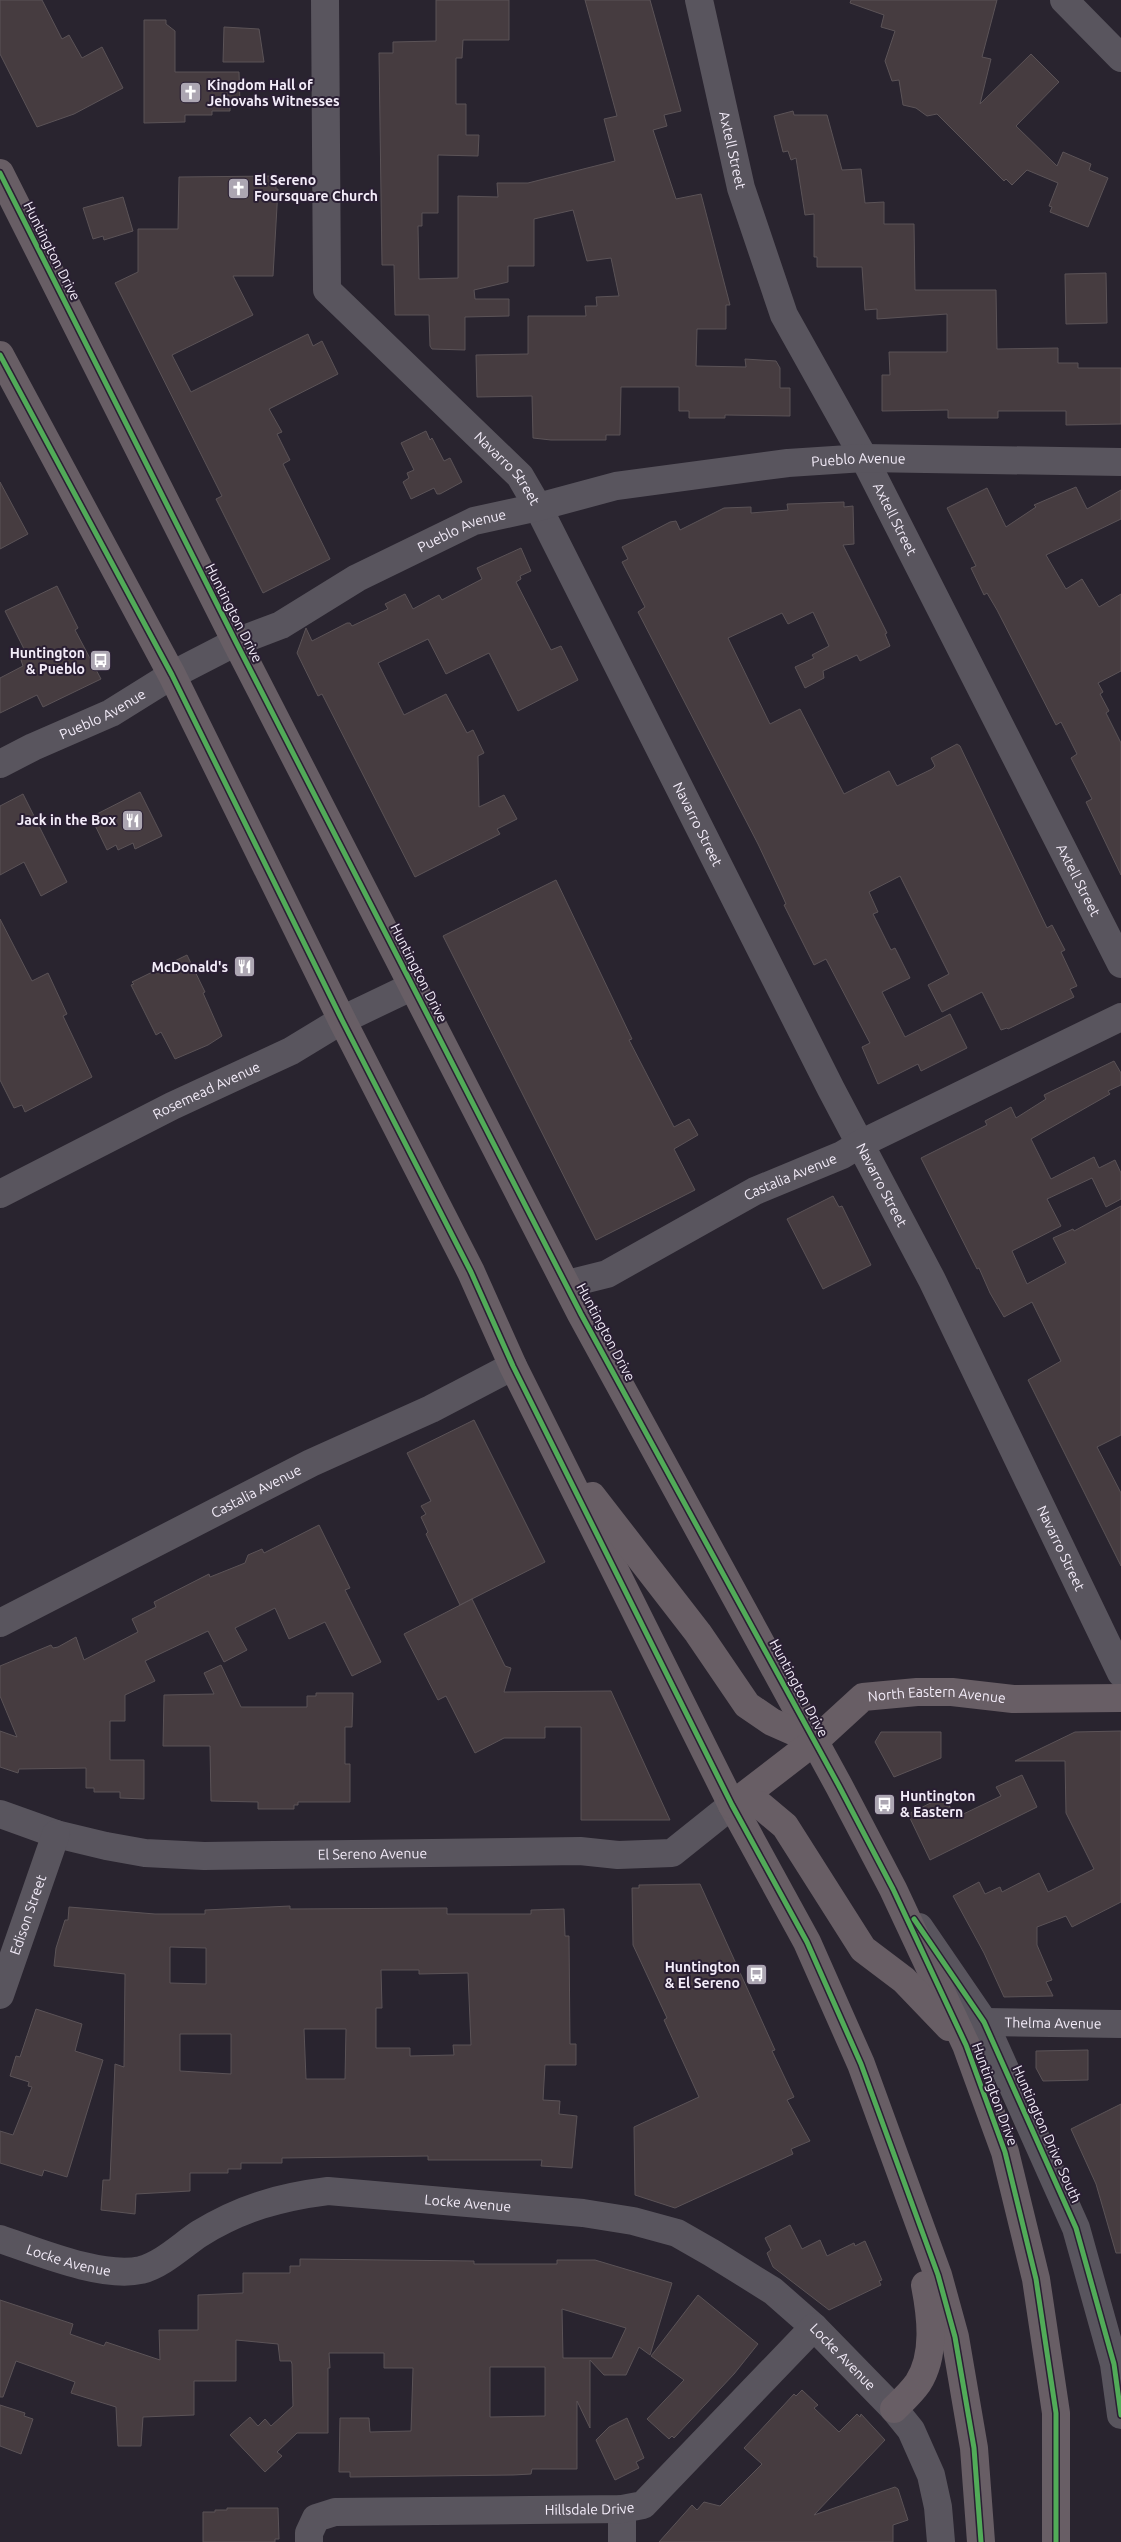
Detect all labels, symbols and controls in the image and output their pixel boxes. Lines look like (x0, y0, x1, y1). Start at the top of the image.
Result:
place label: Kingdom Hall of Jehovahs Witnesses (207, 77, 340, 109)
church icon: Kingdom Hall of Jehovahs Witnesses (179, 81, 203, 105)
street label: Axtell Street (716, 110, 749, 191)
place label: El Sereno Foursquare Church (254, 172, 378, 204)
church icon: El Sereno Foursquare Church (226, 176, 250, 200)
street label: Huntington Drive (20, 199, 84, 303)
street label: Navarro Street (471, 428, 543, 508)
street label: Pueblo Avenue (811, 450, 906, 469)
street label: Axtell Street (870, 480, 920, 558)
street label: Pueblo Avenue (415, 506, 508, 555)
street label: Huntington Drive (202, 561, 266, 665)
place label: Huntington & Pueblo (10, 645, 85, 677)
bus stop icon: Huntington & Pueblo (89, 649, 113, 673)
street label: Pueblo Avenue (57, 686, 148, 743)
street label: Navarro Street (670, 779, 726, 869)
restaurant icon: Jack in the Box (120, 808, 144, 832)
place label: Jack in the Box (17, 812, 116, 828)
street label: Axtell Street (1053, 841, 1104, 920)
street label: Huntington Drive (387, 921, 451, 1025)
restaurant icon: McDonald's (232, 955, 256, 979)
place label: McDonald's (152, 959, 228, 975)
street label: Rosemead Avenue (150, 1058, 262, 1122)
street label: Navarro Street (853, 1140, 911, 1230)
street label: Castalia Avenue (741, 1150, 839, 1204)
street label: Huntington Drive (573, 1280, 639, 1384)
street label: Castalia Avenue (208, 1461, 304, 1521)
street label: Navarro Street (1034, 1503, 1088, 1594)
street label: Huntington Drive (766, 1636, 832, 1740)
street label: North Eastern Avenue (867, 1684, 1007, 1706)
place label: Huntington & Eastern (900, 1788, 975, 1820)
bus stop icon: Huntington & Eastern (872, 1792, 896, 1816)
street label: El Sereno Avenue (318, 1845, 427, 1862)
street label: Edison Street (7, 1872, 49, 1957)
place label: Huntington & El Sereno (665, 1959, 740, 1991)
bus stop icon: Huntington & El Sereno (744, 1963, 768, 1987)
street label: Thelma Avenue (1004, 2014, 1102, 2032)
street label: Huntington Drive (969, 2040, 1021, 2148)
street label: Huntington Drive South (1009, 2063, 1085, 2205)
street label: Locke Avenue (424, 2191, 512, 2215)
street label: Locke Avenue (24, 2241, 112, 2279)
street label: Locke Avenue (807, 2320, 879, 2393)
street label: Hillsdale Drive (545, 2499, 636, 2518)

